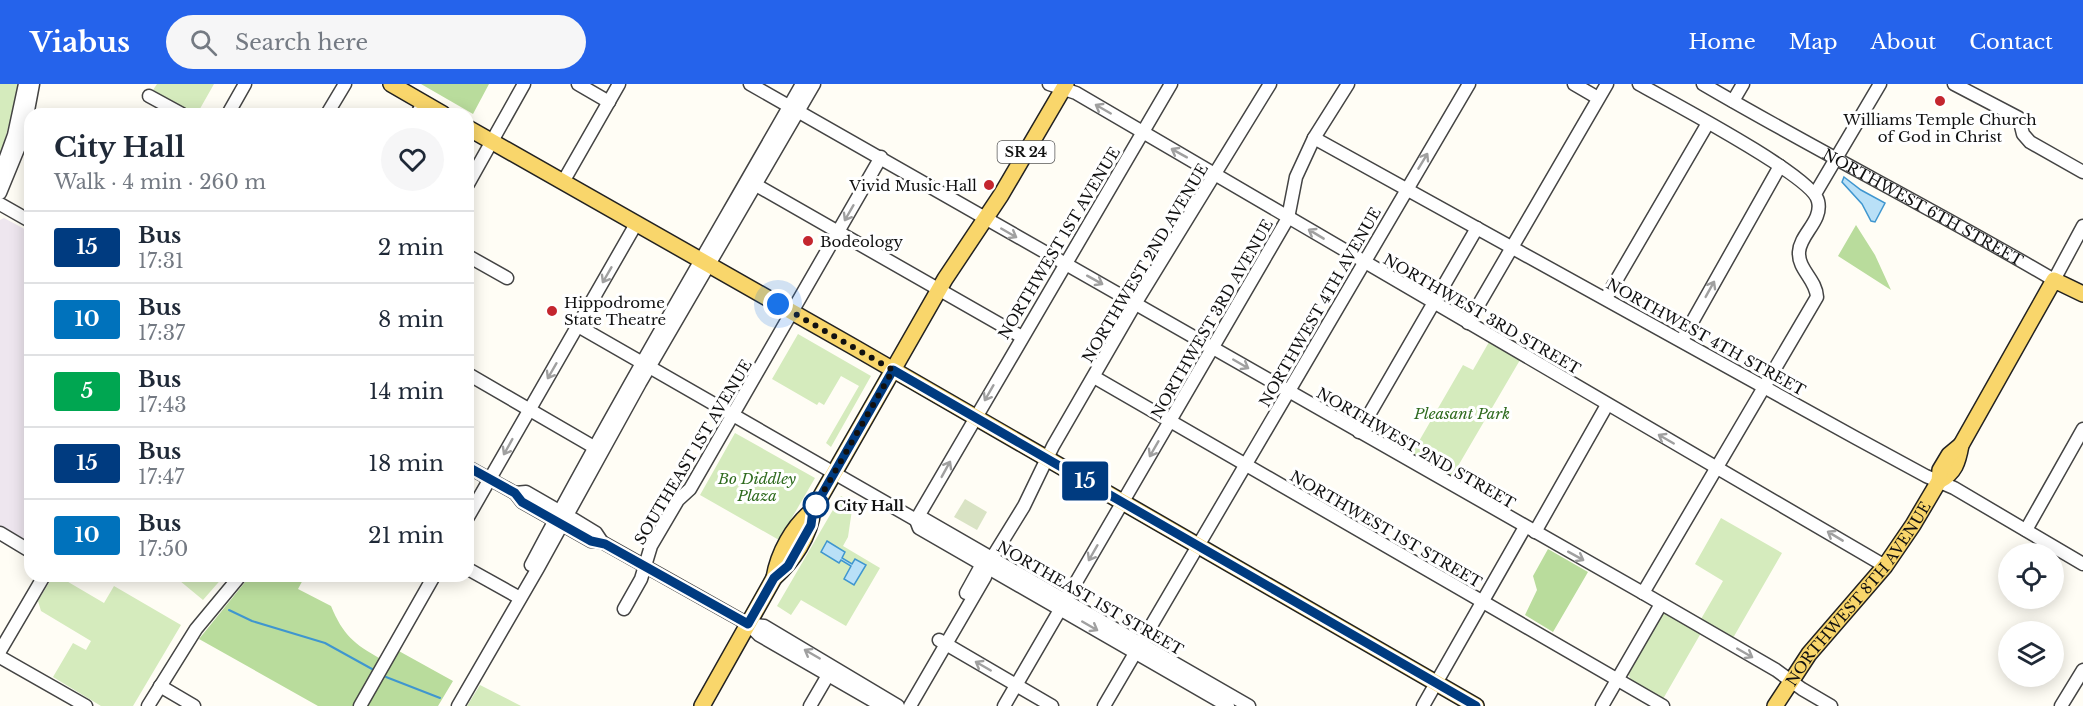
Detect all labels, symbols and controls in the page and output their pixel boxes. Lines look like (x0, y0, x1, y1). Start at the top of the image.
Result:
search box (166, 15, 586, 69)
text: Viabus (30, 25, 130, 60)
icon: search (187, 26, 220, 59)
text: Search here (235, 29, 368, 56)
text: Home (1689, 29, 1756, 55)
text: Map (1789, 29, 1837, 55)
text: About (1870, 29, 1936, 55)
text: Contact (1969, 29, 2053, 55)
marker: Williams Temple Church of God in Christ (1933, 94, 1947, 108)
one-way arrow (1095, 103, 1112, 115)
place label: Williams Temple Church of God in Christ (1842, 110, 2037, 146)
button: heart (381, 128, 444, 191)
text: City Hall (54, 130, 185, 165)
road number: SR 24 (998, 141, 1054, 163)
street label: NORTHWEST 1ST AVENUE (994, 143, 1124, 342)
street label: NORTHWEST 6TH STREET (1820, 144, 2027, 270)
one-way arrow (1171, 147, 1188, 159)
one-way arrow (1417, 153, 1429, 170)
street label: NORTHWEST 2ND AVENUE (1078, 160, 1212, 366)
text: Walk · 4 min · 260 m (54, 170, 266, 194)
place label: Vivid Music Hall (848, 176, 977, 195)
marker: Vivid Music Hall (982, 178, 996, 192)
one-way arrow (843, 204, 855, 221)
street label: NORTHWEST 4TH AVENUE (1255, 204, 1385, 410)
street label: NORTHWEST 3RD AVENUE (1147, 216, 1277, 422)
text: Bus (138, 222, 181, 249)
one-way arrow (1000, 227, 1017, 239)
one-way arrow (1308, 228, 1325, 240)
place label: Bodeology (820, 232, 904, 251)
text: 15 (76, 234, 98, 260)
text: 2 min (378, 234, 444, 261)
marker: Bodeology (801, 234, 815, 248)
text: 17:31 (138, 249, 184, 273)
street label: NORTHWEST 3RD STREET (1380, 250, 1584, 378)
one-way arrow (601, 266, 613, 283)
one-way arrow (1086, 274, 1103, 286)
street label: NORTHWEST 4TH STREET (1603, 274, 1809, 400)
one-way arrow (1704, 281, 1716, 298)
your location (763, 289, 793, 319)
place label: Hippodrome State Theatre (564, 293, 666, 329)
text: Bus (138, 294, 181, 321)
marker: Hippodrome State Theatre (545, 304, 559, 318)
text: 10 (74, 306, 100, 332)
text: 8 min (378, 306, 444, 333)
text: 17:37 (138, 321, 185, 345)
street label: SOUTHEAST 1ST AVENUE (630, 356, 756, 548)
one-way arrow (1232, 358, 1249, 370)
one-way arrow (546, 361, 557, 379)
text: Bus (138, 366, 181, 393)
text: 5 (81, 378, 93, 404)
text: 14 min (369, 378, 444, 405)
street label: NORTHWEST 2ND STREET (1313, 383, 1519, 513)
one-way arrow (982, 384, 994, 401)
text: 17:43 (138, 393, 187, 417)
park label: Pleasant Park (1413, 404, 1510, 423)
one-way arrow (1658, 432, 1675, 444)
text: Bus (138, 438, 181, 465)
one-way arrow (502, 438, 514, 455)
one-way arrow (1147, 440, 1159, 457)
text: 15 (76, 450, 98, 476)
text: 18 min (368, 450, 444, 477)
one-way arrow (940, 461, 952, 478)
line badge: 15 (1058, 462, 1112, 500)
text: 17:47 (138, 465, 184, 489)
street label: NORTHWEST 1ST STREET (1287, 466, 1485, 592)
text: 15 (1074, 468, 1096, 494)
park label: Bo Diddley Plaza (717, 469, 796, 505)
marker: City Hall (803, 492, 829, 518)
place label: City Hall (834, 496, 905, 515)
street label: NORTHWEST 8TH AVENUE (1781, 498, 1934, 689)
text: Bus (138, 510, 181, 537)
text: 10 (74, 522, 100, 548)
text: 21 min (368, 522, 444, 549)
one-way arrow (1827, 530, 1844, 542)
text: 17:50 (138, 537, 188, 561)
street label: NORTHEAST 1ST STREET (993, 537, 1187, 659)
map controls (1998, 543, 2064, 687)
button: locate (1998, 543, 2064, 609)
one-way arrow (1087, 544, 1099, 561)
one-way arrow (1568, 550, 1585, 562)
one-way arrow (1080, 621, 1098, 632)
button: layers (1998, 621, 2064, 687)
one-way arrow (804, 648, 821, 660)
one-way arrow (1736, 648, 1754, 659)
one-way arrow (975, 660, 993, 671)

